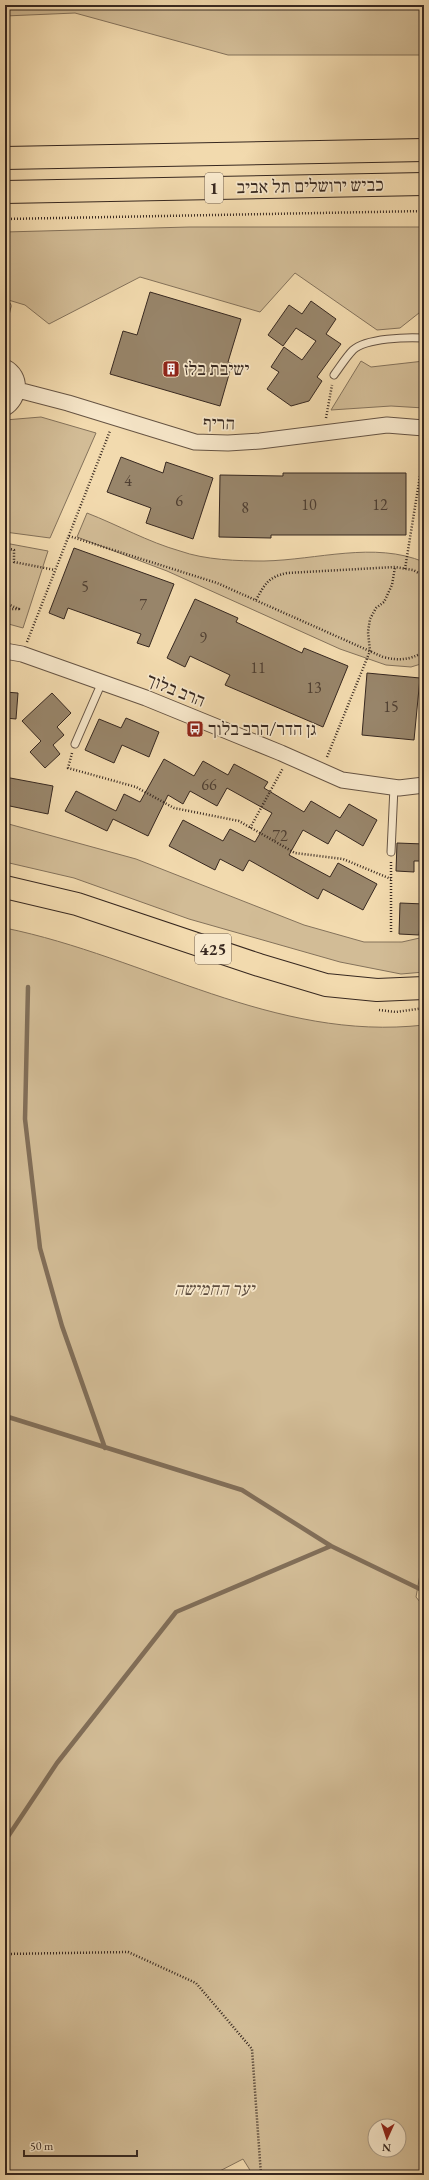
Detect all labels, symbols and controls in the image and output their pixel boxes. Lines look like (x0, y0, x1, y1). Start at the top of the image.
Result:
road number: 1 (205, 173, 223, 203)
street label: כביש ירושלים תל אביב (236, 173, 384, 198)
place label: ישיבת בלז (184, 357, 249, 380)
building icon: ישיבת בלז (161, 359, 181, 379)
street label: הריף (203, 410, 235, 435)
house number: 4 (124, 470, 132, 491)
house number: 6 (175, 490, 183, 511)
house number: 10 (301, 494, 317, 515)
house number: 12 (372, 494, 388, 515)
house number: 8 (241, 497, 249, 518)
house number: 5 (81, 576, 89, 597)
house number: 7 (139, 594, 147, 615)
house number: 9 (199, 627, 207, 648)
house number: 11 (250, 657, 266, 678)
street label: הרב בלוך (143, 667, 209, 712)
house number: 13 (306, 677, 322, 698)
house number: 15 (383, 696, 399, 717)
place label: גן הדר/הרב בלוך (208, 717, 316, 740)
bus stop icon: גן הדר/הרב בלוך (185, 719, 205, 739)
house number: 66 (201, 774, 217, 795)
house number: 72 (272, 825, 288, 846)
road number: 425 (195, 934, 231, 964)
park label: יער החמישה (174, 1277, 256, 1300)
north arrow (367, 2118, 407, 2158)
scale bar (24, 2132, 137, 2158)
text: 50 m (30, 2138, 54, 2154)
text: N (382, 2141, 391, 2155)

